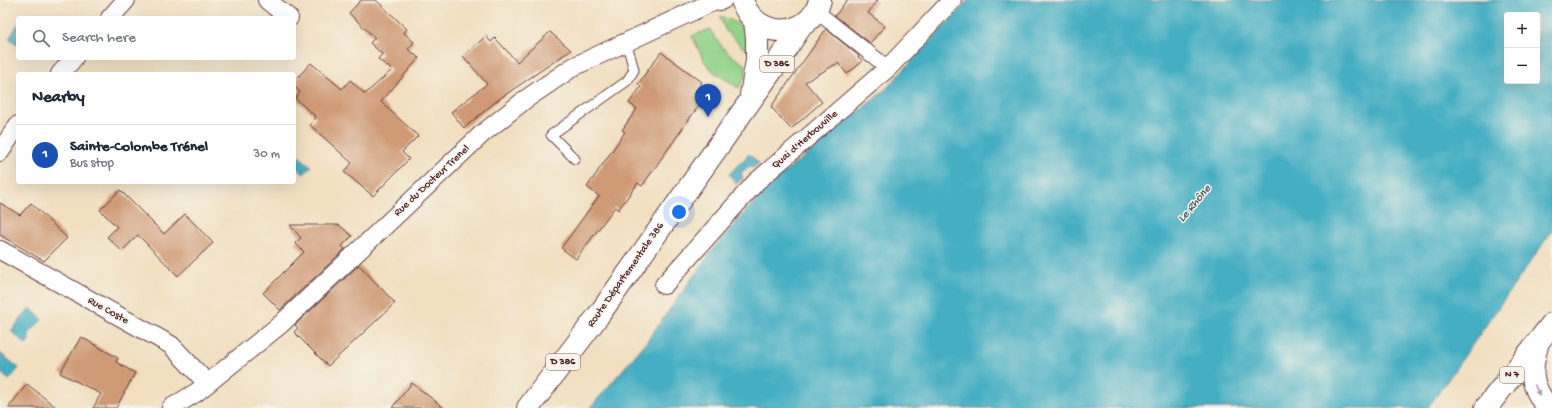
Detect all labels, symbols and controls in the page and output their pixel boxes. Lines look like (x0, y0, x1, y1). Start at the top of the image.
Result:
map controls (1504, 12, 1540, 84)
button: + (1504, 12, 1540, 48)
search box (16, 16, 296, 60)
icon: search (30, 27, 52, 49)
text: Search here (62, 29, 136, 47)
button: − (1504, 48, 1540, 84)
road number: D 386 (760, 56, 794, 72)
pin: 1 (695, 84, 721, 117)
text: Nearby (32, 88, 85, 108)
street label: Quai d'Herbouville (770, 108, 841, 172)
text: Sainte-Colombe Trénel (70, 138, 208, 156)
street label: Rue du Docteur Trenel (392, 142, 473, 219)
text: 1 (42, 147, 48, 162)
text: 30 m (254, 147, 280, 162)
text: Bus stop (70, 156, 114, 171)
water label: Le Rhône (1175, 182, 1215, 225)
your location (669, 202, 689, 222)
street label: Route Départementale 386 (585, 220, 667, 330)
street label: Rue Coste (85, 295, 131, 327)
road number: D 386 (546, 354, 580, 370)
road number: N 7 (1500, 367, 1524, 383)
one-way arrow (1534, 384, 1540, 396)

